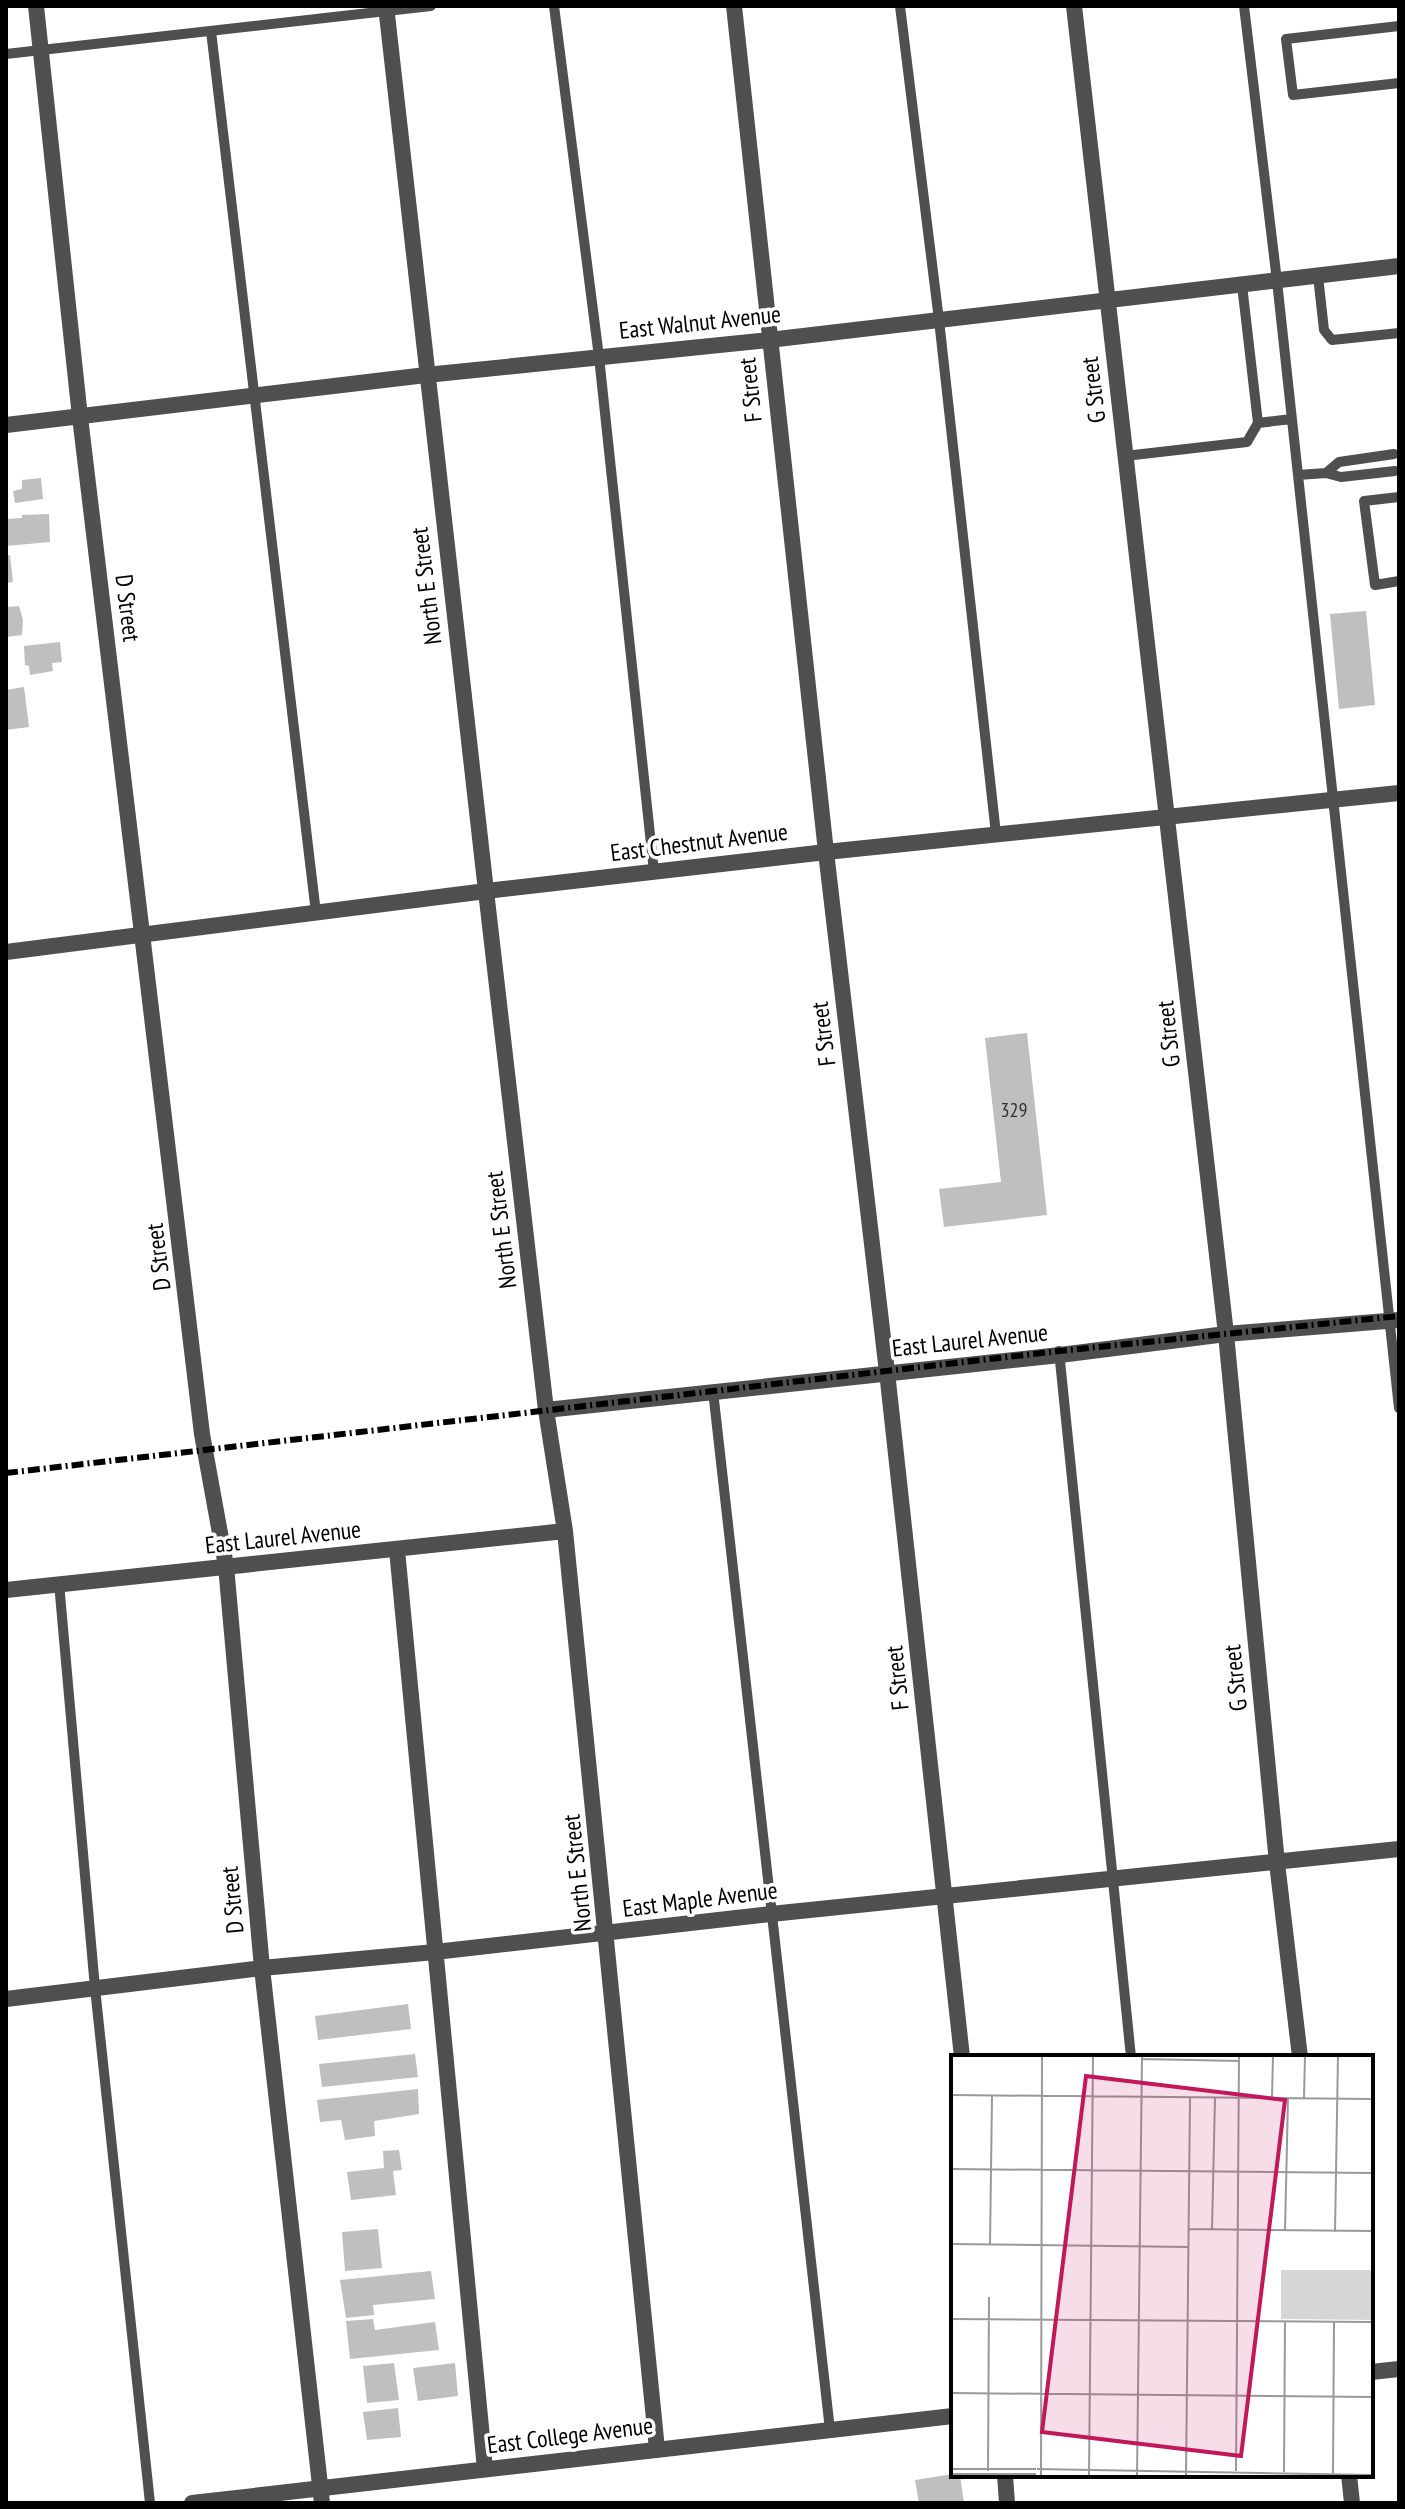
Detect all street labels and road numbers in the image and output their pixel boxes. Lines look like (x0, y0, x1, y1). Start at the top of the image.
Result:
street label: East Walnut Avenue (618, 298, 782, 346)
street label: G Street (1074, 355, 1112, 425)
street label: F Street (731, 356, 769, 424)
street label: North E Street (403, 525, 449, 646)
street label: D Street (109, 573, 148, 644)
street label: East Chestnut Avenue (608, 816, 790, 868)
street label: G Street (1149, 999, 1187, 1069)
street label: F Street (804, 1000, 842, 1068)
street label: North E Street (478, 1169, 524, 1290)
street label: D Street (138, 1221, 177, 1292)
street label: East Laurel Avenue (891, 1316, 1049, 1364)
street label: East Laurel Avenue (204, 1513, 362, 1561)
street label: G Street (1216, 1643, 1254, 1713)
street label: F Street (878, 1644, 916, 1712)
street label: North E Street (555, 1812, 599, 1933)
street label: D Street (214, 1865, 250, 1935)
street label: East Maple Avenue (621, 1874, 779, 1924)
street label: East College Avenue (485, 2409, 655, 2461)

